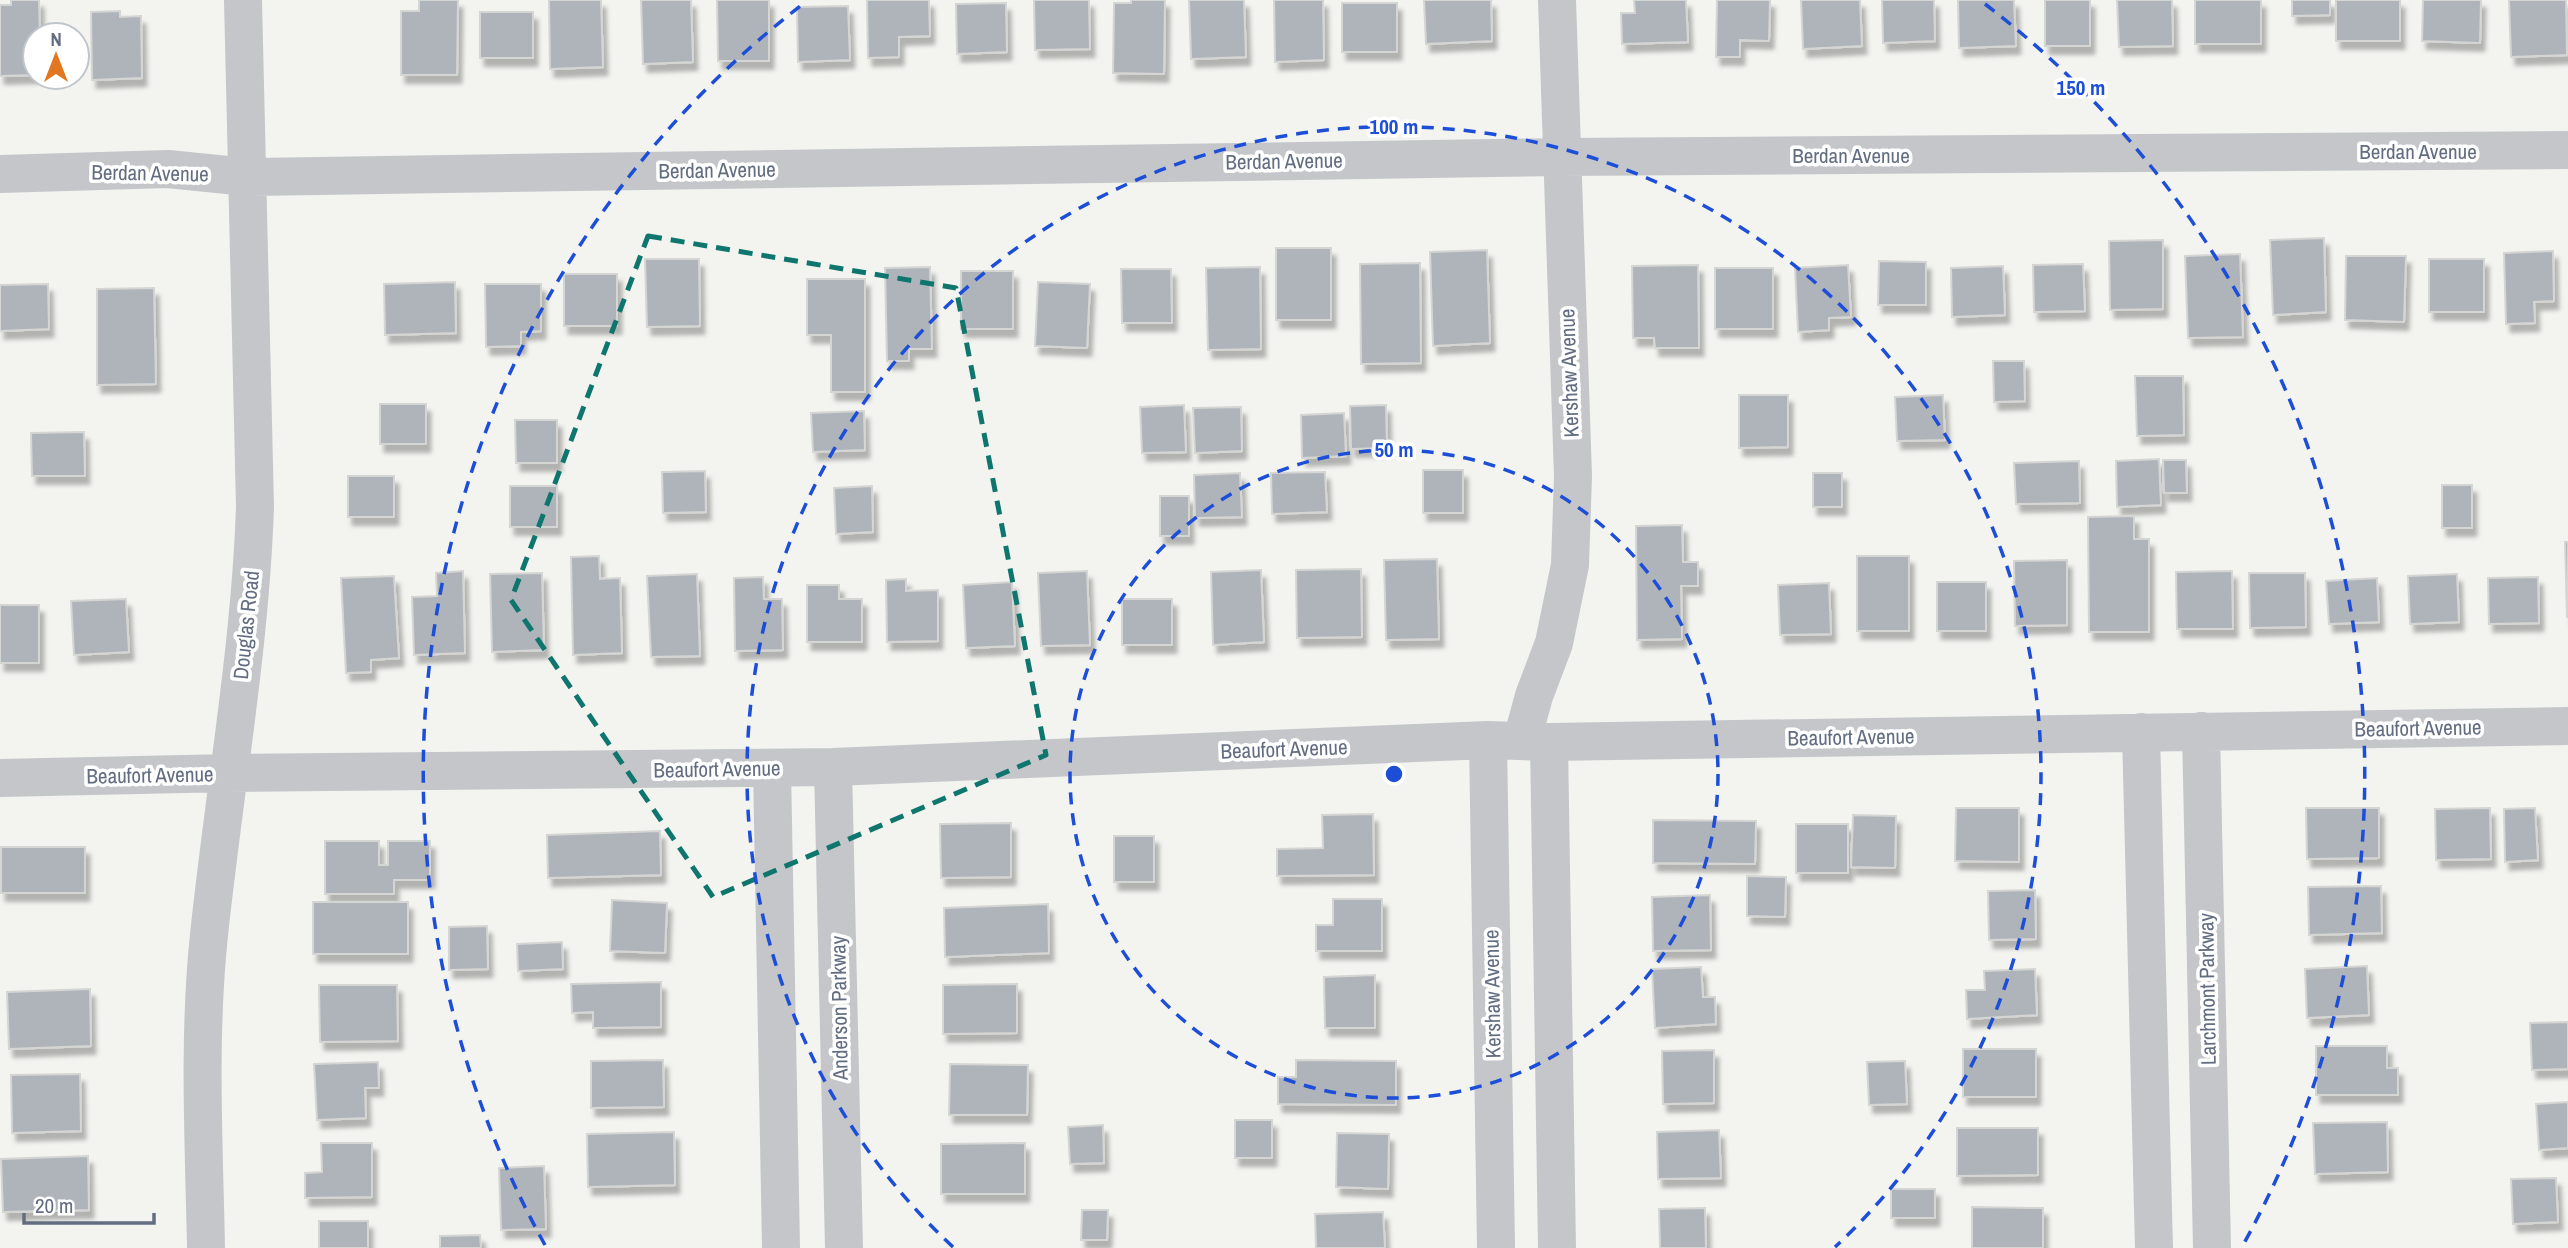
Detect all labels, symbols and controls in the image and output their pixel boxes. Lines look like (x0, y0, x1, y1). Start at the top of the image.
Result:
north arrow (21, 21, 91, 91)
text: N (50, 26, 62, 52)
text: 150 m (2057, 73, 2105, 102)
text: 100 m (1370, 112, 1418, 141)
street label: Berdan Avenue (2359, 137, 2477, 166)
street label: Berdan Avenue (1792, 141, 1910, 170)
street label: Berdan Avenue (1225, 145, 1343, 177)
street label: Berdan Avenue (658, 154, 776, 186)
street label: Berdan Avenue (91, 157, 209, 189)
street label: Kershaw Avenue (1552, 308, 1586, 438)
text: 50 m (1374, 435, 1414, 464)
street label: Douglas Road (226, 569, 266, 681)
street label: Beaufort Avenue (2354, 712, 2482, 744)
street label: Beaufort Avenue (1787, 721, 1915, 753)
street label: Beaufort Avenue (1220, 732, 1348, 766)
street label: Beaufort Avenue (653, 753, 781, 785)
street label: Beaufort Avenue (86, 759, 214, 791)
centre of rings (1382, 762, 1406, 786)
street label: Larchmont Parkway (2191, 912, 2223, 1065)
street label: Kershaw Avenue (1476, 929, 1508, 1059)
street label: Anderson Parkway (823, 935, 855, 1082)
scale bar (24, 1182, 154, 1226)
text: 20 m (35, 1191, 73, 1220)

